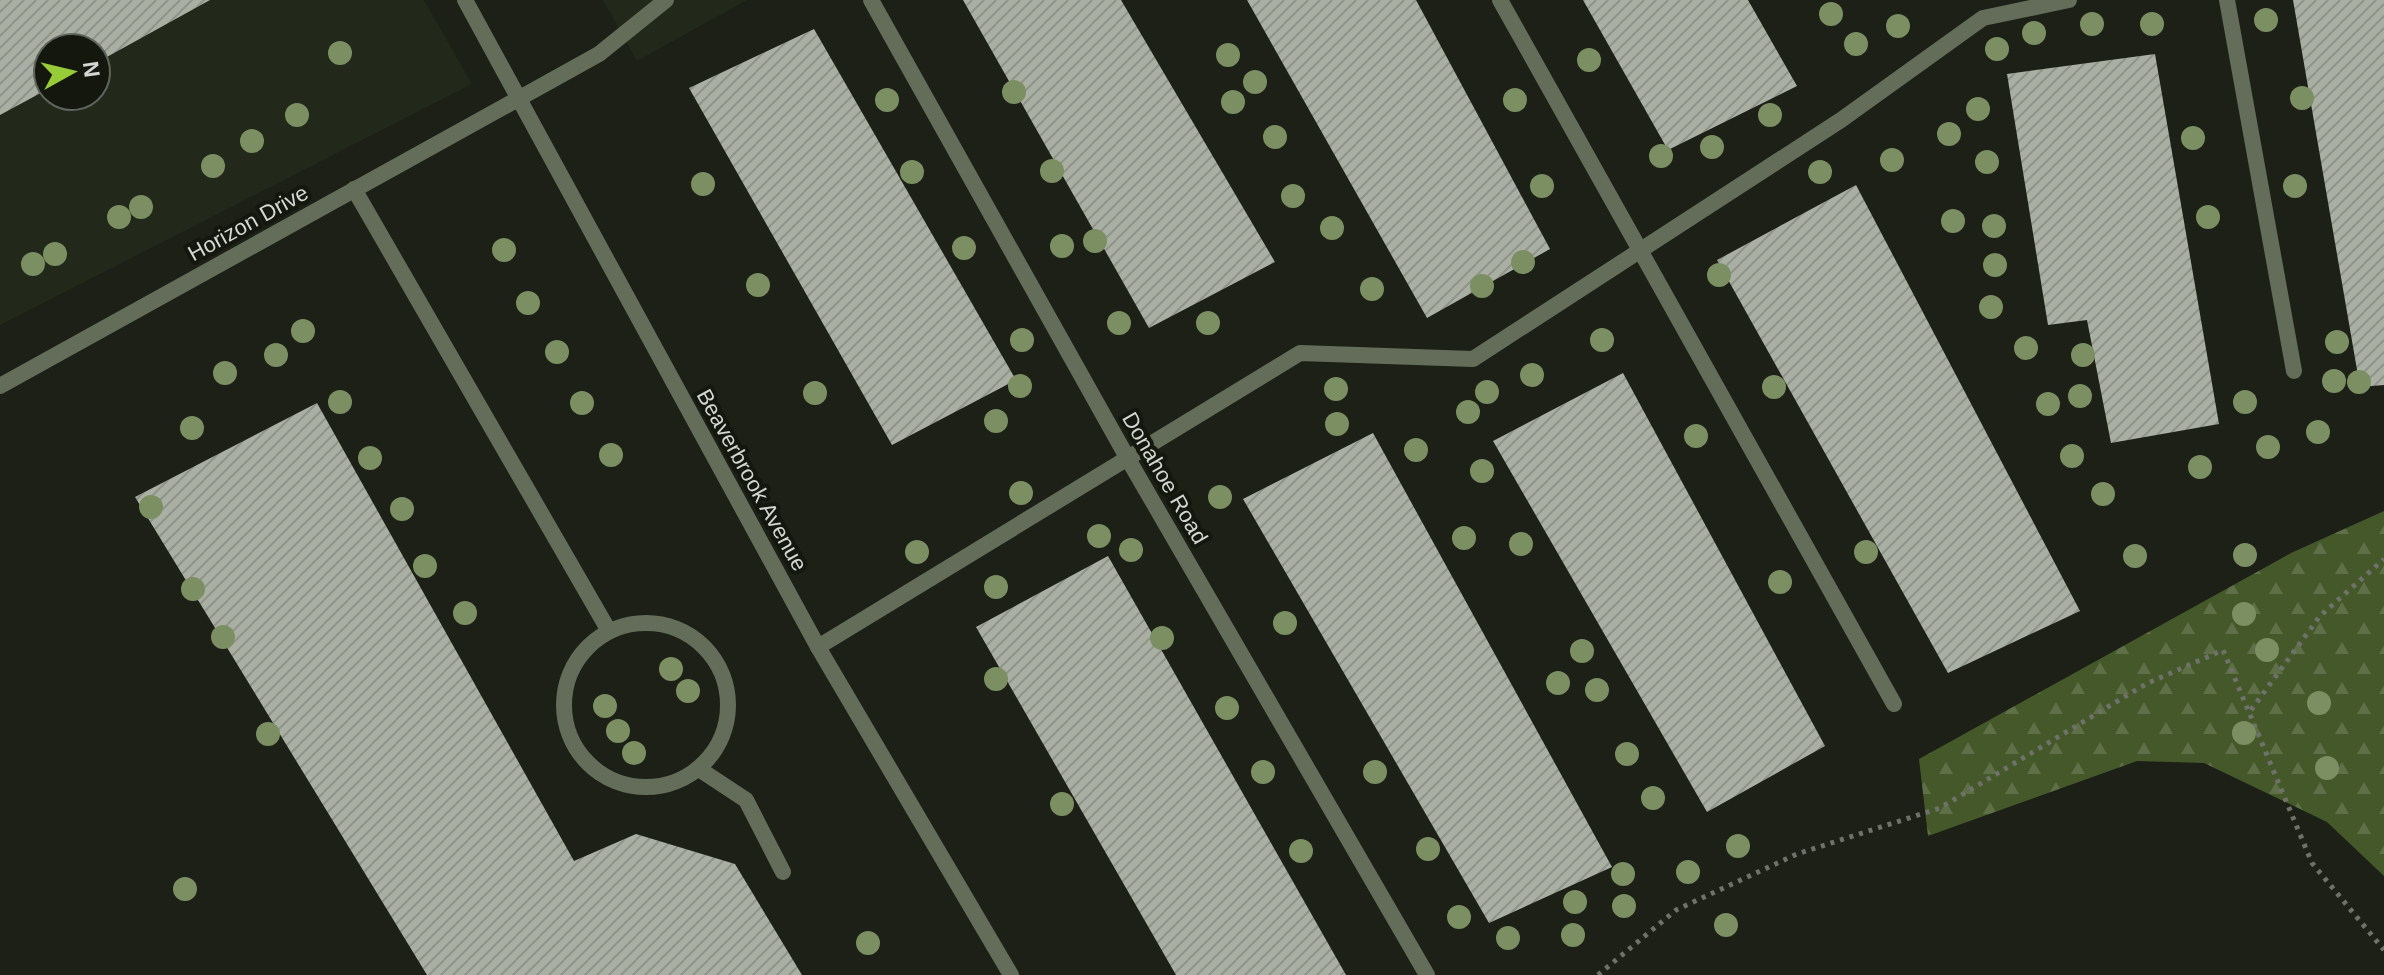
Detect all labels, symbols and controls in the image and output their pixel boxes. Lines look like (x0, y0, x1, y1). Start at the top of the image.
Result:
north arrow (32, 32, 112, 112)
text: N (78, 60, 105, 79)
street label: Horizon Drive (184, 180, 312, 266)
street label: Beaverbrook Avenue (692, 385, 812, 575)
street label: Donahoe Road (1117, 408, 1213, 548)

